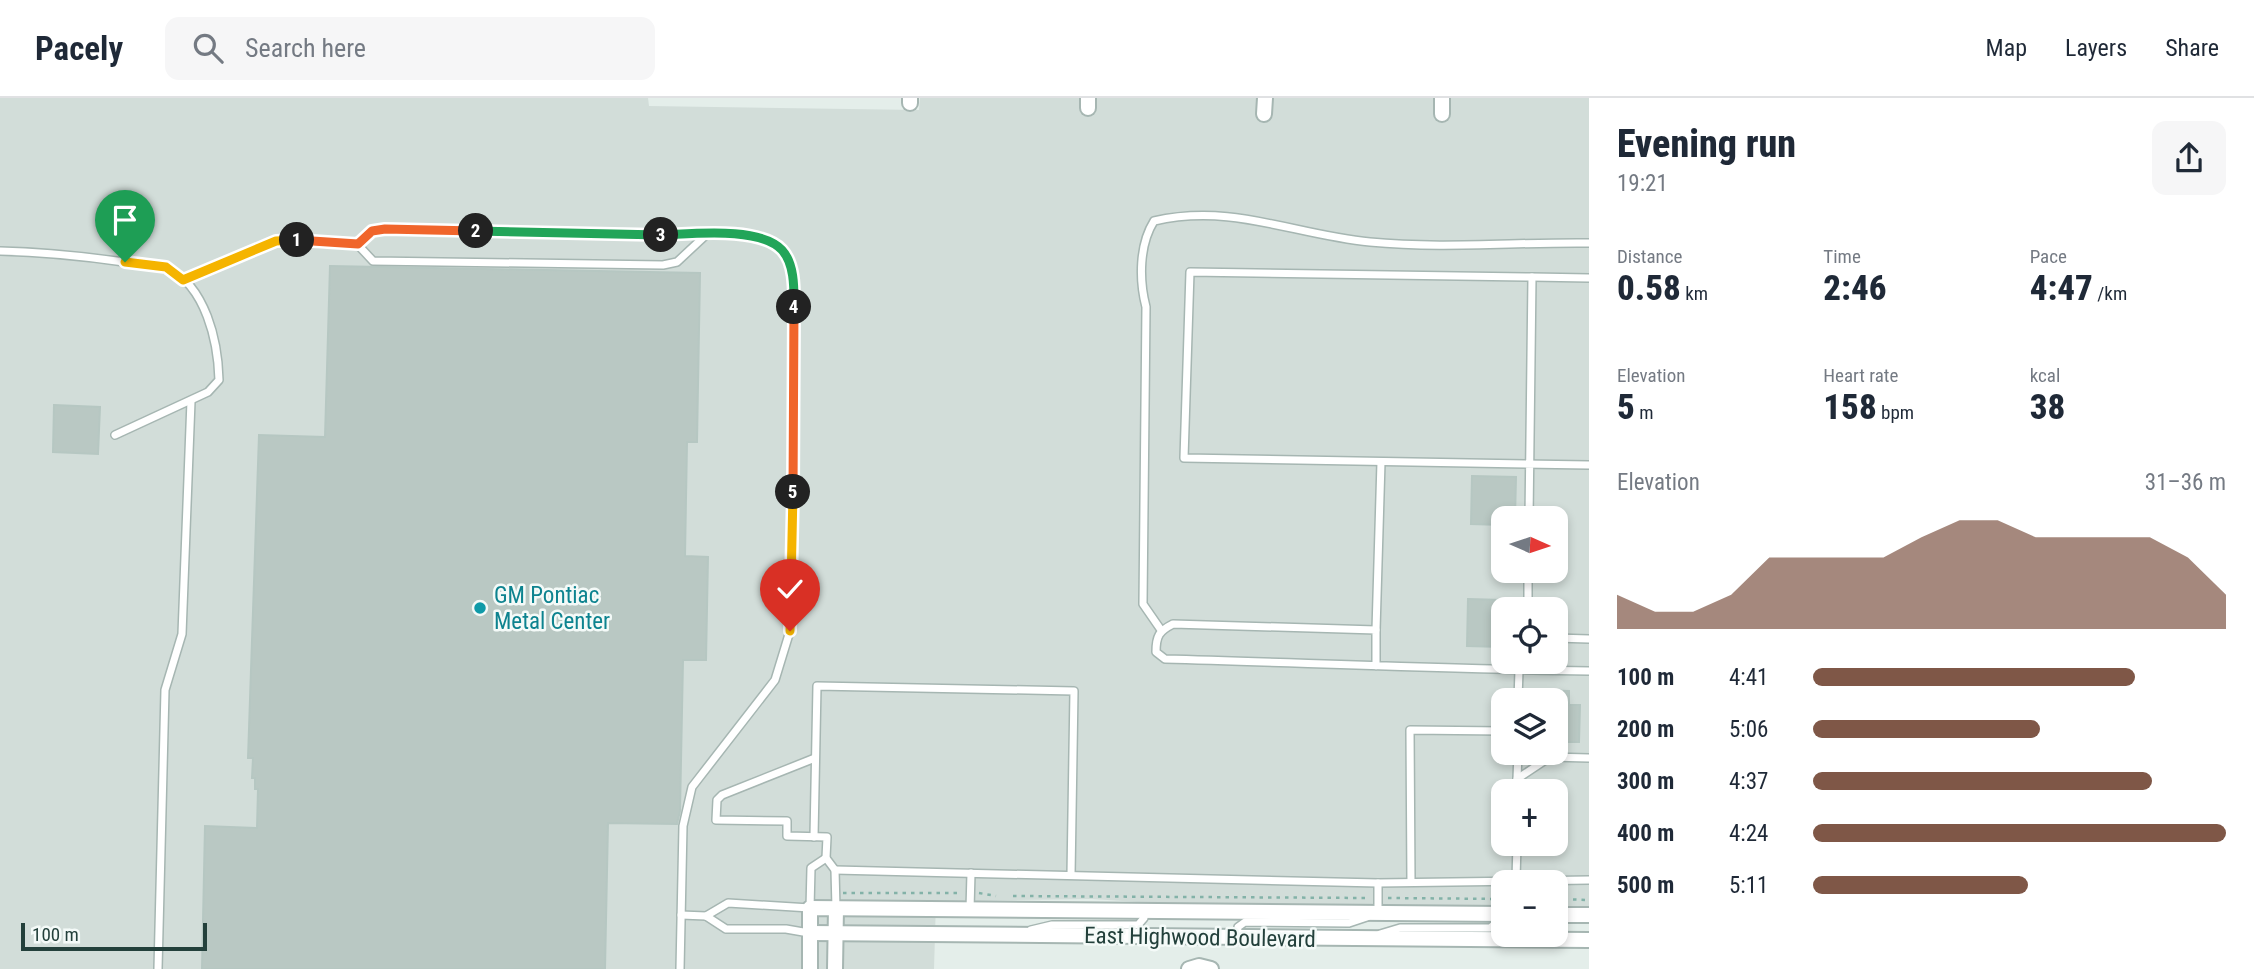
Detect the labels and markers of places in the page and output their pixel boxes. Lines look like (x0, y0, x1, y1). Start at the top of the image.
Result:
pin (95, 190, 155, 262)
pin: 2 (458, 214, 494, 248)
pin: 3 (644, 218, 678, 252)
pin: 1 (280, 222, 314, 258)
pin: 4 (776, 290, 812, 325)
pin: 5 (776, 474, 810, 510)
pin (760, 559, 820, 631)
place label: GM Pontiac Metal Center (494, 582, 610, 635)
marker: GM Pontiac Metal Center (472, 600, 488, 616)

